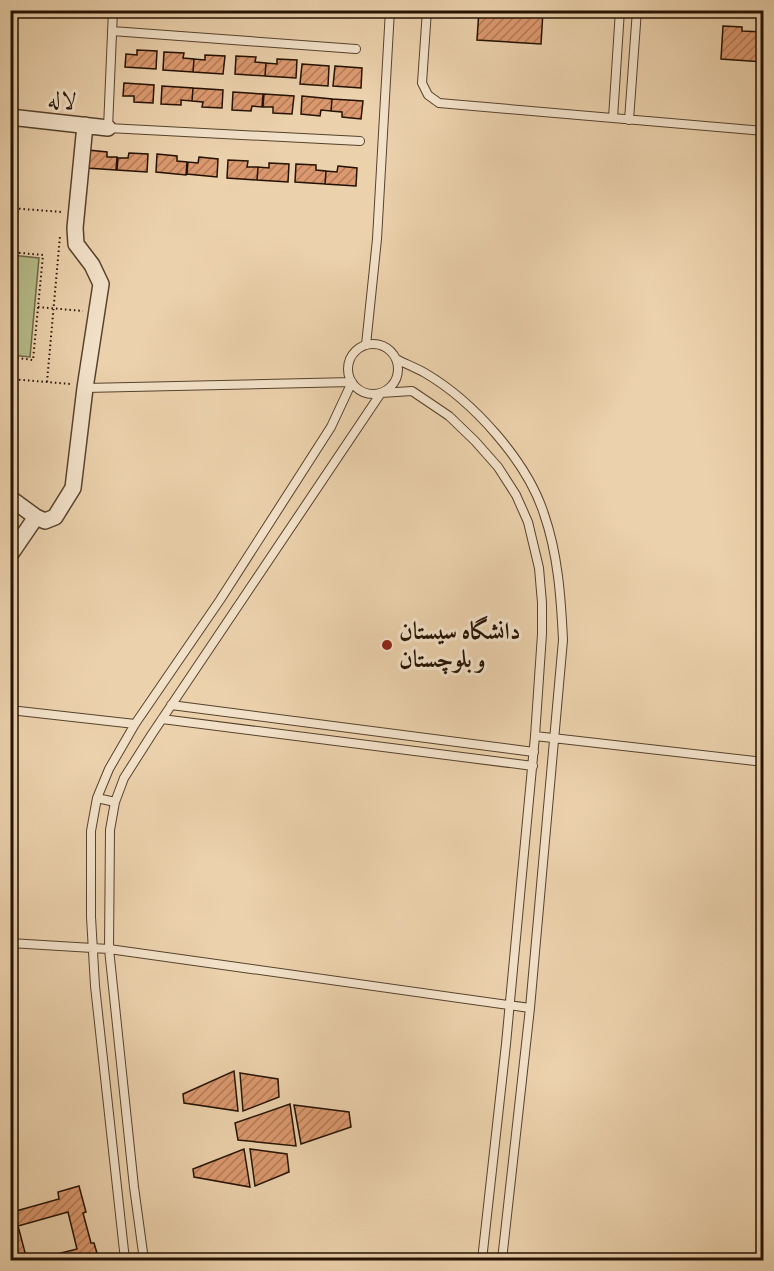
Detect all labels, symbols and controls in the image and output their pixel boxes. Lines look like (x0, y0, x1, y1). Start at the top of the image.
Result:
street label: لاله (46, 83, 78, 117)
place label: دانشگاه سیستان و بلوچستان (399, 615, 521, 675)
marker: دانشگاه سیستان و بلوچستان (380, 638, 394, 652)

